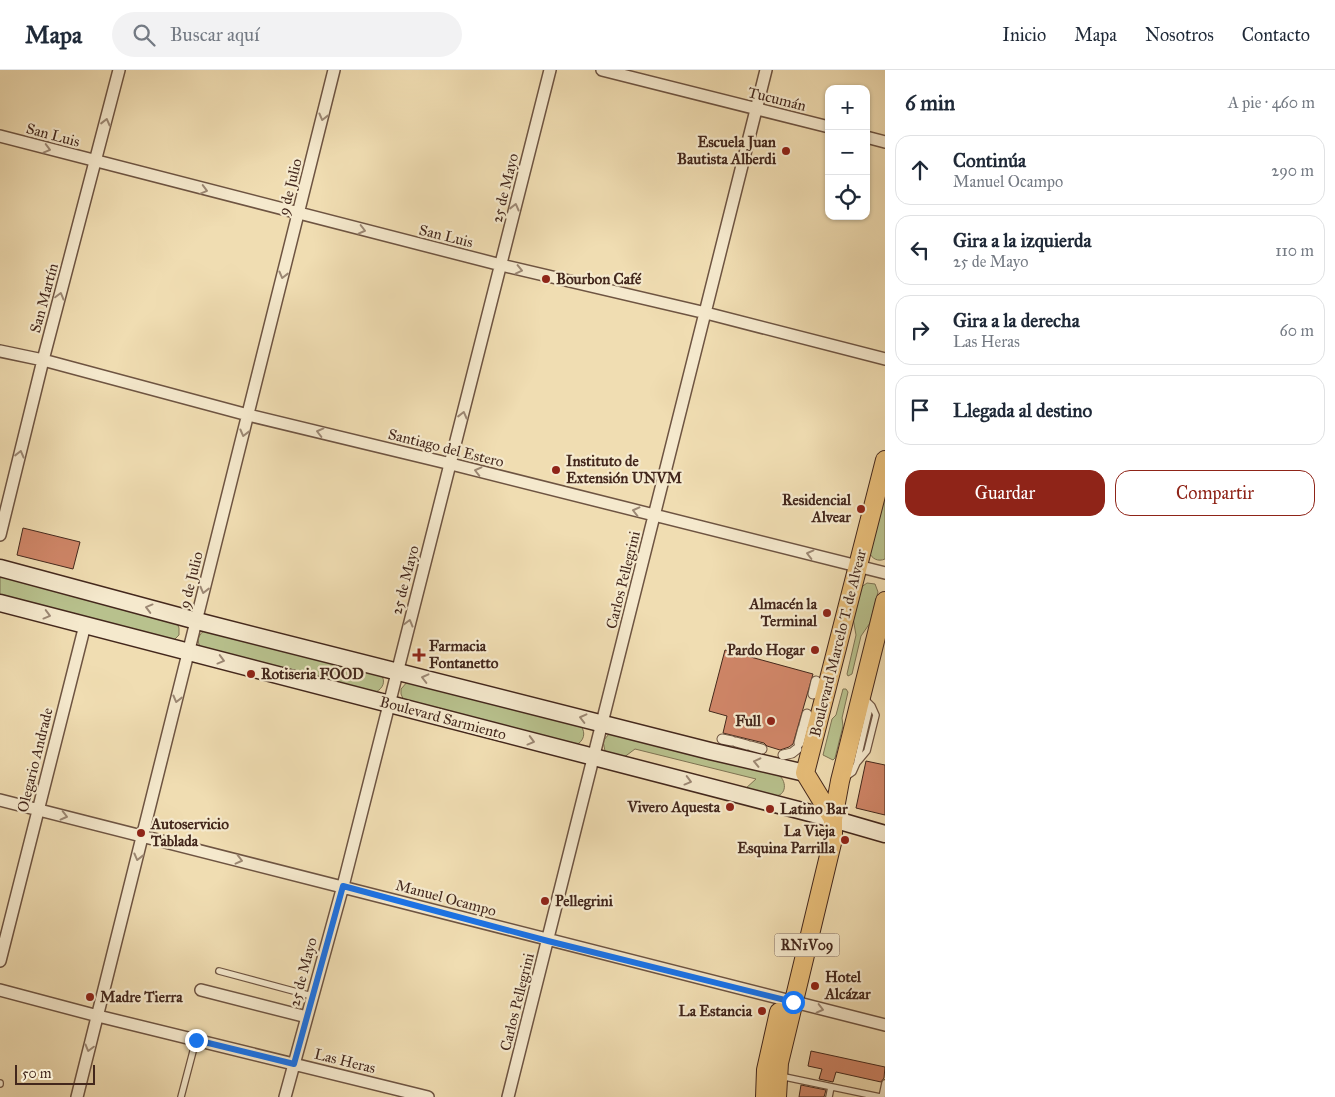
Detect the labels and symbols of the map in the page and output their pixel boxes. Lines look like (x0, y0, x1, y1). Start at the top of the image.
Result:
street label: Tucumán (746, 83, 808, 115)
one-way arrow (318, 113, 328, 121)
street label: San Luis (24, 119, 82, 151)
one-way arrow (100, 119, 110, 127)
place label: Escuela Juan Bautista Alberdi (677, 133, 777, 168)
one-way arrow (43, 143, 51, 153)
marker: Escuela Juan Bautista Alberdi (780, 145, 792, 157)
street label: 25 de Mayo (488, 151, 522, 224)
street label: 9 de Julio (274, 156, 307, 217)
one-way arrow (200, 184, 208, 194)
one-way arrow (510, 203, 520, 211)
street label: San Luis (417, 221, 475, 251)
one-way arrow (357, 224, 366, 235)
street label: San Martín (26, 261, 62, 335)
one-way arrow (515, 264, 524, 275)
one-way arrow (278, 270, 289, 279)
place label: Bourbon Café (556, 270, 642, 288)
marker: Bourbon Café (540, 273, 552, 285)
one-way arrow (54, 292, 65, 301)
one-way arrow (457, 411, 468, 420)
street label: Santiago del Estero (386, 425, 506, 471)
one-way arrow (316, 427, 325, 438)
one-way arrow (239, 428, 250, 437)
one-way arrow (14, 449, 25, 458)
place label: Instituto de Extensión UNVM (566, 452, 683, 487)
marker: Instituto de Extensión UNVM (550, 464, 562, 476)
one-way arrow (474, 466, 483, 477)
place label: Residencial Alvear (782, 491, 852, 526)
marker: Residencial Alvear (855, 503, 867, 515)
one-way arrow (632, 506, 640, 516)
street label: Carlos Pellegrini (602, 529, 644, 631)
street label: 25 de Mayo (387, 543, 423, 616)
street label: Boulevard Marcelo T. de Alvear (806, 547, 870, 739)
street label: 9 de Julio (175, 549, 208, 610)
one-way arrow (807, 550, 815, 560)
one-way arrow (199, 586, 210, 595)
place label: Almacén la Terminal (749, 595, 818, 630)
one-way arrow (145, 603, 154, 614)
marker: Almacén la Terminal (821, 607, 833, 619)
one-way arrow (43, 609, 52, 620)
one-way arrow (403, 619, 414, 628)
place label: Farmacia Fontanetto (429, 637, 499, 672)
place label: Pardo Hogar (727, 641, 805, 660)
marker: Pardo Hogar (809, 644, 821, 656)
marker: Farmacia Fontanetto (413, 649, 425, 661)
one-way arrow (217, 655, 225, 665)
place label: Rotiseria FOOD (261, 665, 364, 683)
marker: Rotiseria FOOD (245, 668, 257, 680)
one-way arrow (421, 673, 430, 684)
street label: Boulevard Sarmiento (378, 692, 508, 744)
one-way arrow (173, 695, 183, 703)
street label: Olegario Andrade (13, 706, 57, 814)
place label: Full (735, 712, 762, 730)
one-way arrow (579, 714, 587, 724)
marker: Full (765, 715, 777, 727)
one-way arrow (527, 735, 535, 745)
one-way arrow (753, 757, 762, 768)
one-way arrow (684, 776, 692, 786)
place label: Vivero Aquesta (626, 798, 721, 817)
place label: Latino Bar (780, 800, 848, 818)
marker: Vivero Aquesta (724, 801, 736, 813)
marker: Latino Bar (764, 803, 776, 815)
one-way arrow (60, 810, 69, 821)
place label: Autoservicio Tablada (150, 815, 229, 850)
place label: La Vieja Esquina Parrilla (737, 822, 836, 858)
marker: Autoservicio Tablada (135, 827, 147, 839)
marker: La Vieja Esquina Parrilla (839, 834, 851, 846)
one-way arrow (133, 852, 143, 860)
one-way arrow (234, 854, 243, 865)
street label: Manuel Ocampo (394, 876, 499, 920)
place label: Pellegrini (555, 892, 614, 911)
marker: Pellegrini (539, 895, 551, 907)
road number: RN1V09 (774, 934, 840, 956)
street label: 25 de Mayo (285, 935, 321, 1008)
street label: Carlos Pellegrini (496, 951, 538, 1053)
place label: Hotel Alcázar (824, 968, 871, 1003)
marker: Hotel Alcázar (809, 980, 821, 992)
place label: Madre Tierra (100, 988, 183, 1006)
marker: Madre Tierra (84, 991, 96, 1003)
route start (782, 991, 805, 1014)
place label: La Estancia (679, 1002, 753, 1020)
one-way arrow (815, 1003, 824, 1014)
marker: La Estancia (756, 1005, 768, 1017)
route end (185, 1029, 208, 1052)
one-way arrow (85, 1044, 95, 1052)
street label: Las Heras (312, 1045, 378, 1077)
scale bar (15, 1062, 95, 1085)

